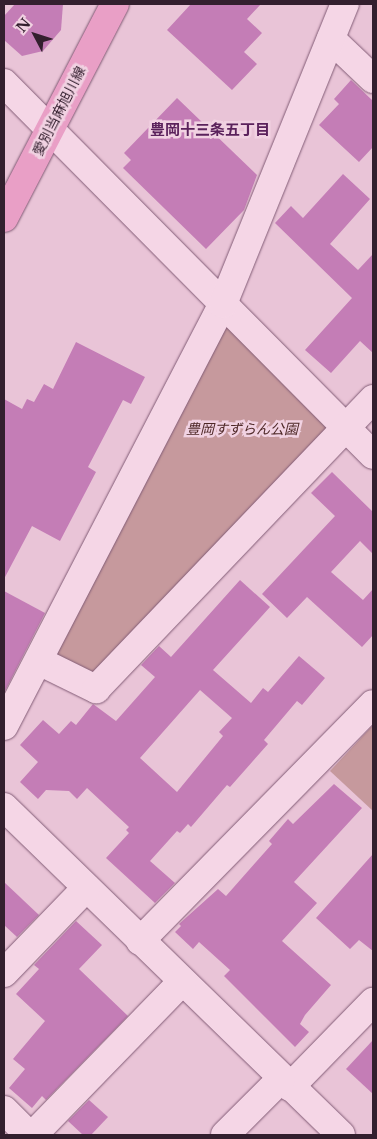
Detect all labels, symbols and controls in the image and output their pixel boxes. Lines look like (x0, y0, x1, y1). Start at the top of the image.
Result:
north arrow (10, 10, 60, 60)
text: N (12, 15, 35, 36)
street label: 愛別当麻旭川線 (29, 64, 89, 158)
district label: 豊岡十三条五丁目 (150, 121, 270, 139)
park label: 豊岡すずらん公園 (186, 421, 298, 437)

